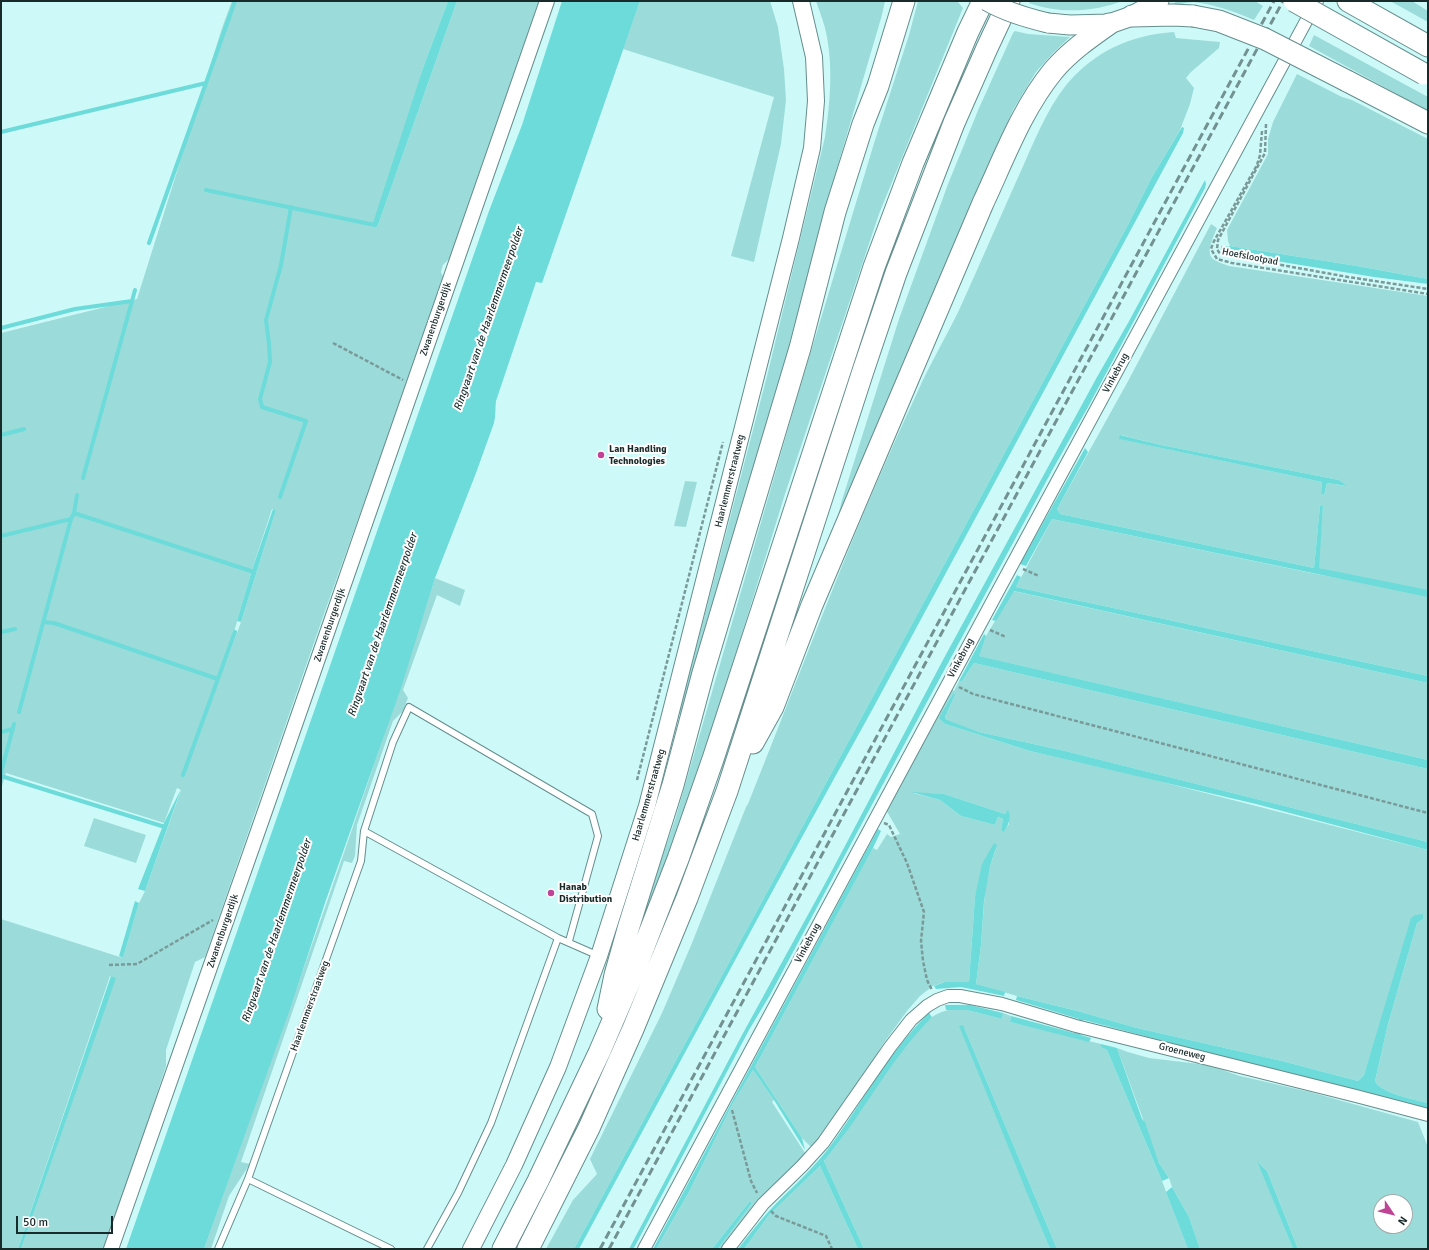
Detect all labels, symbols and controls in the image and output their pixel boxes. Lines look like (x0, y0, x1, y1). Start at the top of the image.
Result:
water label: Ringvaart van de Haarlemmermeerpolder (451, 226, 527, 412)
street label: Hoefslootpad (1221, 246, 1279, 268)
street label: Zwanenburgerdijk (418, 280, 454, 358)
street label: Vinkebrug (1101, 351, 1131, 395)
street label: Haarlemmerstraatweg (713, 433, 747, 529)
place label: Lan Handling Technologies (609, 443, 667, 466)
marker: Lan Handling Technologies (596, 450, 606, 460)
water label: Ringvaart van de Haarlemmermeerpolder (345, 532, 421, 718)
street label: Zwanenburgerdijk (312, 586, 348, 664)
street label: Vinkebrug (946, 636, 976, 680)
street label: Haarlemmerstraatweg (630, 747, 668, 843)
water label: Ringvaart van de Haarlemmermeerpolder (239, 838, 315, 1024)
place label: Hanab Distribution (559, 881, 612, 904)
marker: Hanab Distribution (546, 888, 556, 898)
street label: Zwanenburgerdijk (205, 892, 241, 970)
street label: Vinkebrug (793, 921, 823, 965)
street label: Haarlemmerstraatweg (288, 959, 332, 1053)
street label: Groeneweg (1157, 1040, 1207, 1064)
north arrow (1373, 1194, 1413, 1234)
scale bar (18, 1208, 115, 1234)
text: N (1395, 1214, 1410, 1227)
text: 50 m (23, 1215, 48, 1230)

